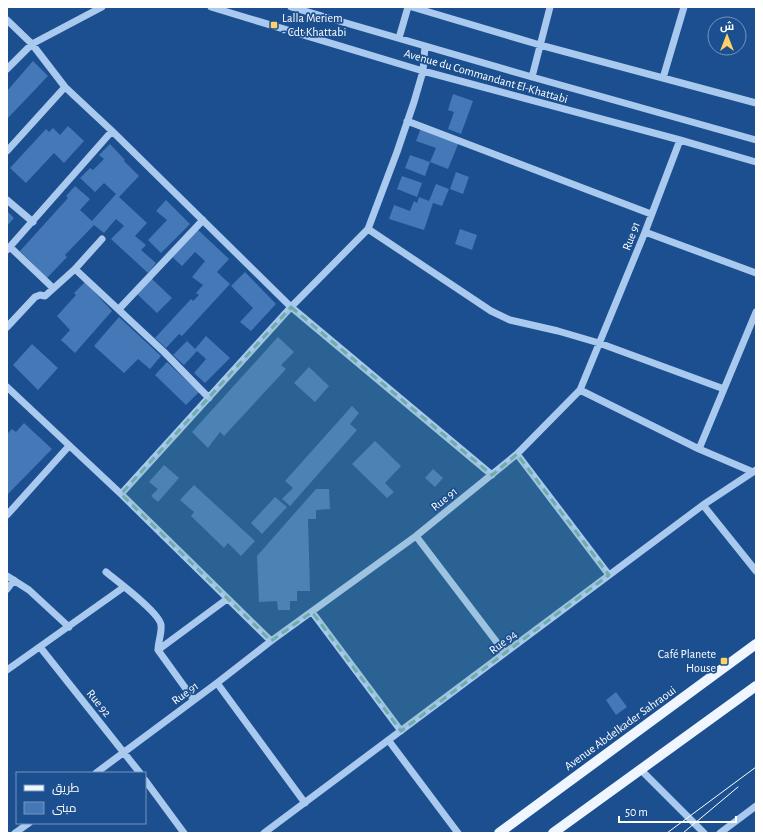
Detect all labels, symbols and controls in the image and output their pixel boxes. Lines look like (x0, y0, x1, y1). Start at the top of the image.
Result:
place label: Lalla Meriem - Cdt Khattabi (282, 12, 346, 38)
north arrow (707, 16, 747, 56)
marker: Lalla Meriem - Cdt Khattabi (269, 20, 279, 30)
text: ش (720, 21, 734, 33)
street label: Avenue du Commandant El-Khattabi (403, 47, 569, 105)
street label: Rue 91 (620, 220, 642, 252)
street label: Rue 91 (429, 485, 459, 513)
street label: Rue 94 (487, 628, 519, 656)
place label: Café Planete House (658, 648, 716, 674)
marker: Café Planete House (719, 656, 729, 666)
street label: Rue 91 (169, 679, 201, 707)
street label: Avenue Abdelkader Sahraoui (562, 684, 678, 772)
street label: Rue 92 (85, 687, 114, 719)
legend (16, 772, 146, 824)
text: طريق (52, 782, 80, 795)
scale bar (619, 798, 736, 824)
text: مبنى (52, 802, 77, 815)
text: 50 m (625, 806, 648, 818)

